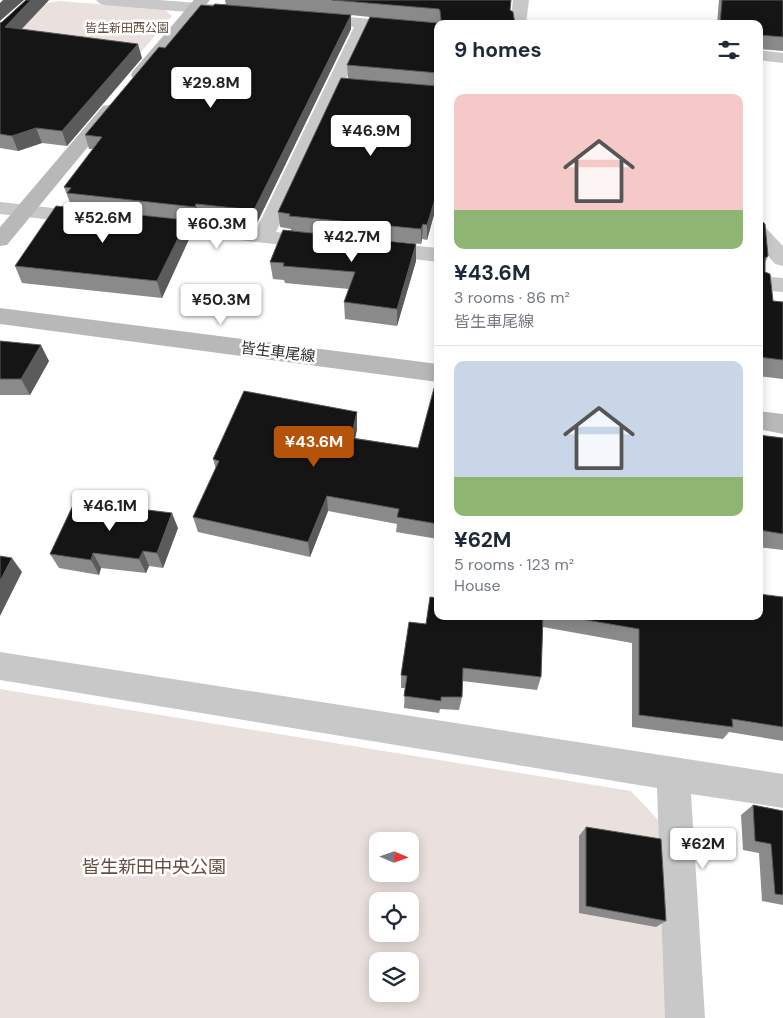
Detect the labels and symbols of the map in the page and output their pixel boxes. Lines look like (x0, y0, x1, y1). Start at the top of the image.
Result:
park label: 皆生新田西公園 (85, 20, 169, 36)
pin: ¥29.8M (170, 66, 252, 109)
pin: ¥46.9M (330, 114, 412, 157)
pin: ¥52.6M (62, 202, 144, 244)
pin: ¥60.3M (176, 208, 258, 250)
pin: ¥42.7M (311, 220, 393, 263)
pin: ¥50.3M (180, 284, 262, 326)
street label: 皆生車尾線 (240, 338, 316, 366)
pin: ¥43.6M (273, 426, 355, 468)
pin: ¥46.1M (69, 490, 151, 532)
pin: ¥62M (673, 828, 733, 870)
north arrow (369, 832, 419, 882)
park label: 皆生新田中央公園 (82, 855, 226, 879)

